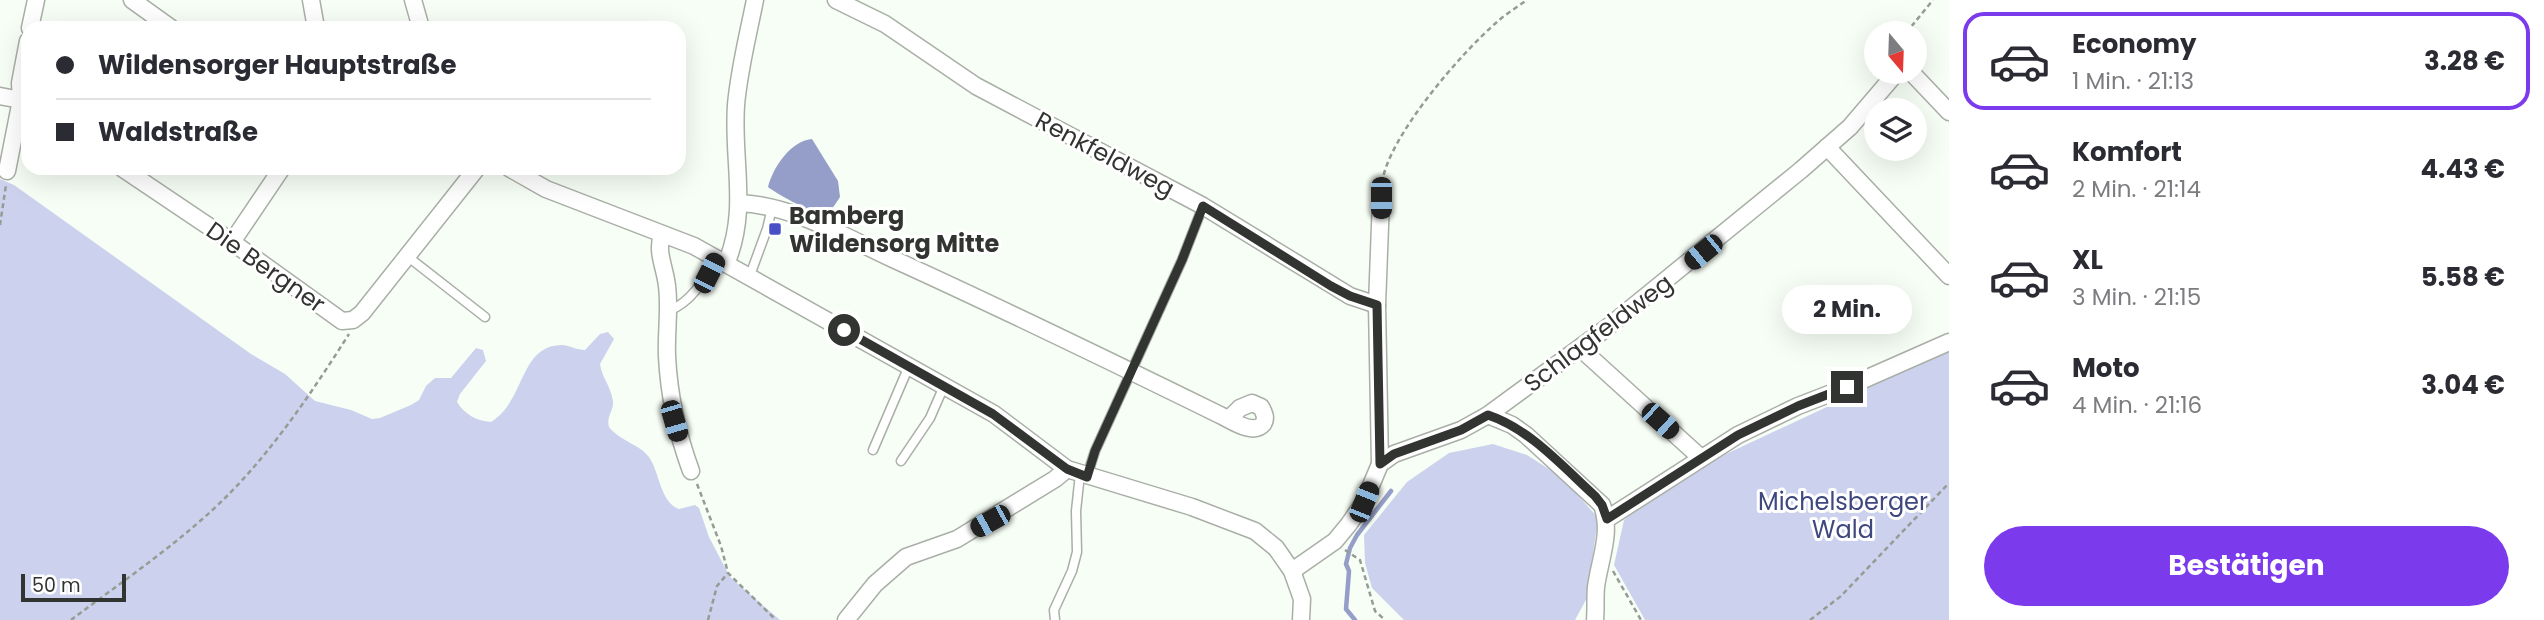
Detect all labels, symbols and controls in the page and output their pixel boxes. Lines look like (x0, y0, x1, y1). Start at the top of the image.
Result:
north arrow (1864, 21, 1927, 84)
map controls (1864, 21, 1927, 161)
text: Economy (2072, 26, 2196, 62)
icon: car (1988, 30, 2051, 93)
text: 3.28 € (2424, 43, 2505, 79)
text: Wildensorger Hauptstraße (98, 47, 456, 83)
text: 1 Min. · 21:13 (2072, 65, 2194, 97)
button: layers (1864, 98, 1927, 161)
street label: Renkfeldweg (1030, 104, 1180, 204)
text: Waldstraße (98, 114, 258, 150)
text: Komfort (2072, 134, 2182, 170)
icon: car (1988, 138, 2051, 201)
text: 4.43 € (2421, 151, 2505, 187)
text: 2 Min. · 21:14 (2072, 173, 2201, 205)
car (1371, 177, 1392, 219)
place label: Bamberg Wildensorg Mitte (789, 199, 1000, 260)
street label: Die Bergner (200, 214, 332, 320)
marker: Bamberg Wildensorg Mitte (767, 221, 783, 237)
car (1681, 231, 1726, 273)
text: XL (2072, 242, 2103, 278)
icon: car (1988, 246, 2051, 309)
car (691, 250, 728, 296)
text: 5.58 € (2421, 259, 2505, 295)
street label: Schlagfeldweg (1517, 266, 1679, 400)
text: 3 Min. · 21:15 (2072, 281, 2201, 313)
callout: 2 Min. (1782, 286, 1912, 334)
text: 2 Min. (1813, 293, 1881, 325)
route start (828, 314, 860, 346)
text: Moto (2072, 350, 2140, 386)
icon: car (1988, 354, 2051, 417)
text: 3.04 € (2421, 367, 2505, 403)
route end (1831, 371, 1863, 403)
text: 4 Min. · 21:16 (2072, 389, 2202, 421)
car (659, 398, 690, 444)
car (1638, 399, 1683, 443)
car (1347, 479, 1382, 525)
park label: Michelsberger Wald (1758, 485, 1928, 546)
car (967, 502, 1014, 540)
button: Bestätigen (1984, 526, 2509, 606)
scale bar (21, 571, 126, 603)
text: 50 m (32, 572, 81, 599)

